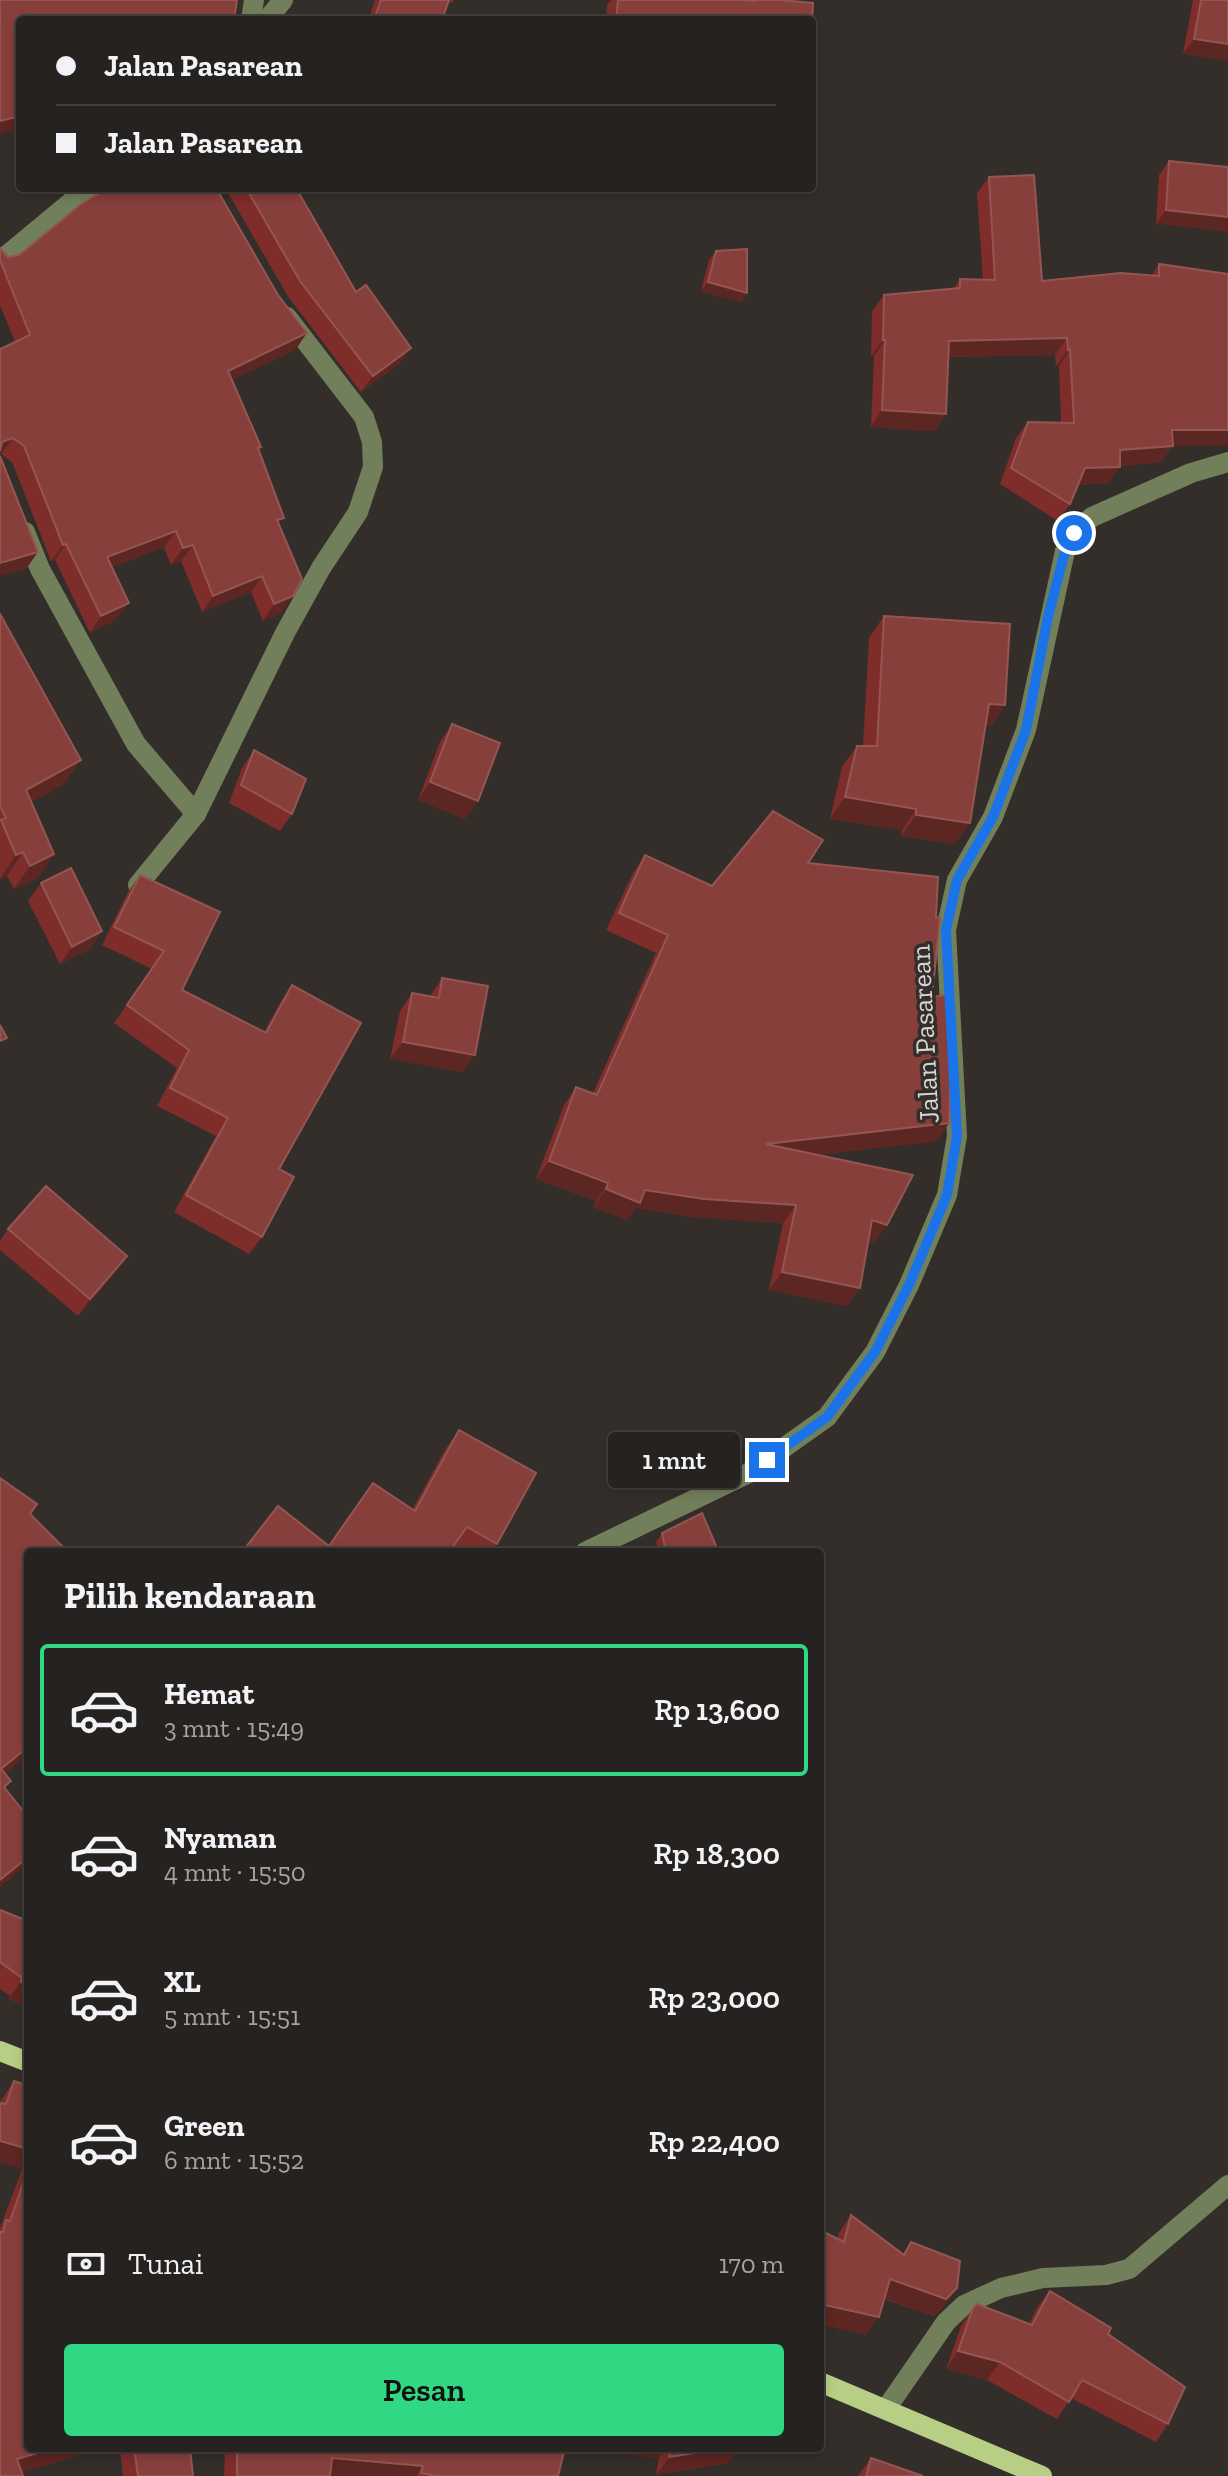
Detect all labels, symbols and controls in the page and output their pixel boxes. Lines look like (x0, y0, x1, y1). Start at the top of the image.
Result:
text: Jalan Pasarean (104, 48, 303, 84)
text: Jalan Pasarean (104, 125, 303, 161)
route start (1056, 515, 1092, 551)
street label: Jalan Pasarean (903, 944, 946, 1124)
callout: 1 mnt (607, 1432, 739, 1488)
route end (749, 1442, 785, 1478)
text: 1 mnt (642, 1444, 706, 1476)
text: Pilih kendaraan (64, 1574, 316, 1617)
icon: car (68, 1674, 140, 1746)
text: Hemat (164, 1676, 254, 1712)
text: Rp 13,600 (654, 1692, 780, 1728)
text: 3 mnt · 15:49 (164, 1712, 304, 1744)
icon: car (68, 1818, 140, 1890)
text: Nyaman (164, 1820, 276, 1856)
text: Rp 18,300 (654, 1836, 780, 1872)
text: 4 mnt · 15:50 (164, 1856, 306, 1888)
icon: car (68, 1962, 140, 2034)
text: XL (164, 1964, 201, 2000)
text: Rp 23,000 (649, 1980, 780, 2016)
text: 5 mnt · 15:51 (164, 2000, 300, 2032)
icon: car (68, 2106, 140, 2178)
text: Green (164, 2108, 244, 2144)
text: Rp 22,400 (649, 2124, 780, 2160)
text: 6 mnt · 15:52 (164, 2144, 304, 2176)
icon: cash (64, 2242, 108, 2286)
text: Tunai (128, 2246, 204, 2282)
text: 170 m (719, 2248, 784, 2280)
button: Pesan (64, 2344, 784, 2436)

